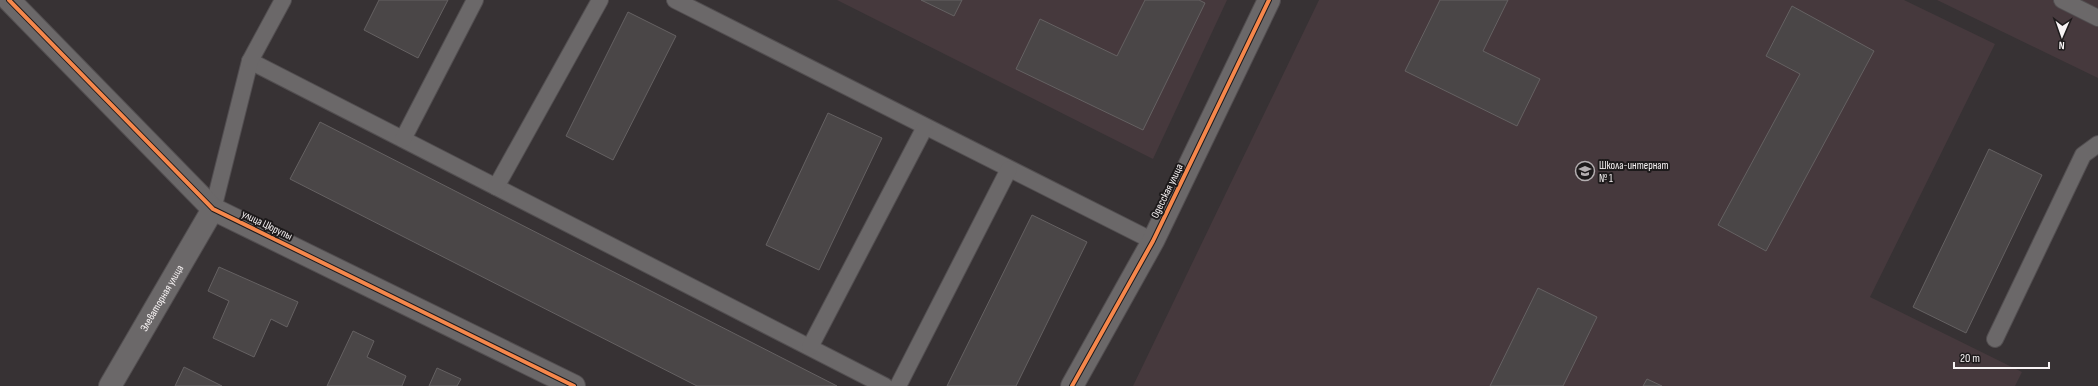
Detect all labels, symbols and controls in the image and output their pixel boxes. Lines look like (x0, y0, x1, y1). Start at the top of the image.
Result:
north arrow (2042, 16, 2082, 56)
text: N (2058, 39, 2065, 52)
place label: Школа-интернат № 1 (1599, 159, 1669, 185)
school or university icon: Школа-интернат № 1 (1574, 160, 1596, 182)
street label: Одесская улица (1148, 162, 1186, 220)
street label: улица Цюрупы (240, 207, 294, 243)
street label: Элеваторная улица (137, 262, 186, 333)
scale bar (1954, 344, 2049, 370)
text: 20 m (1960, 351, 1980, 366)

